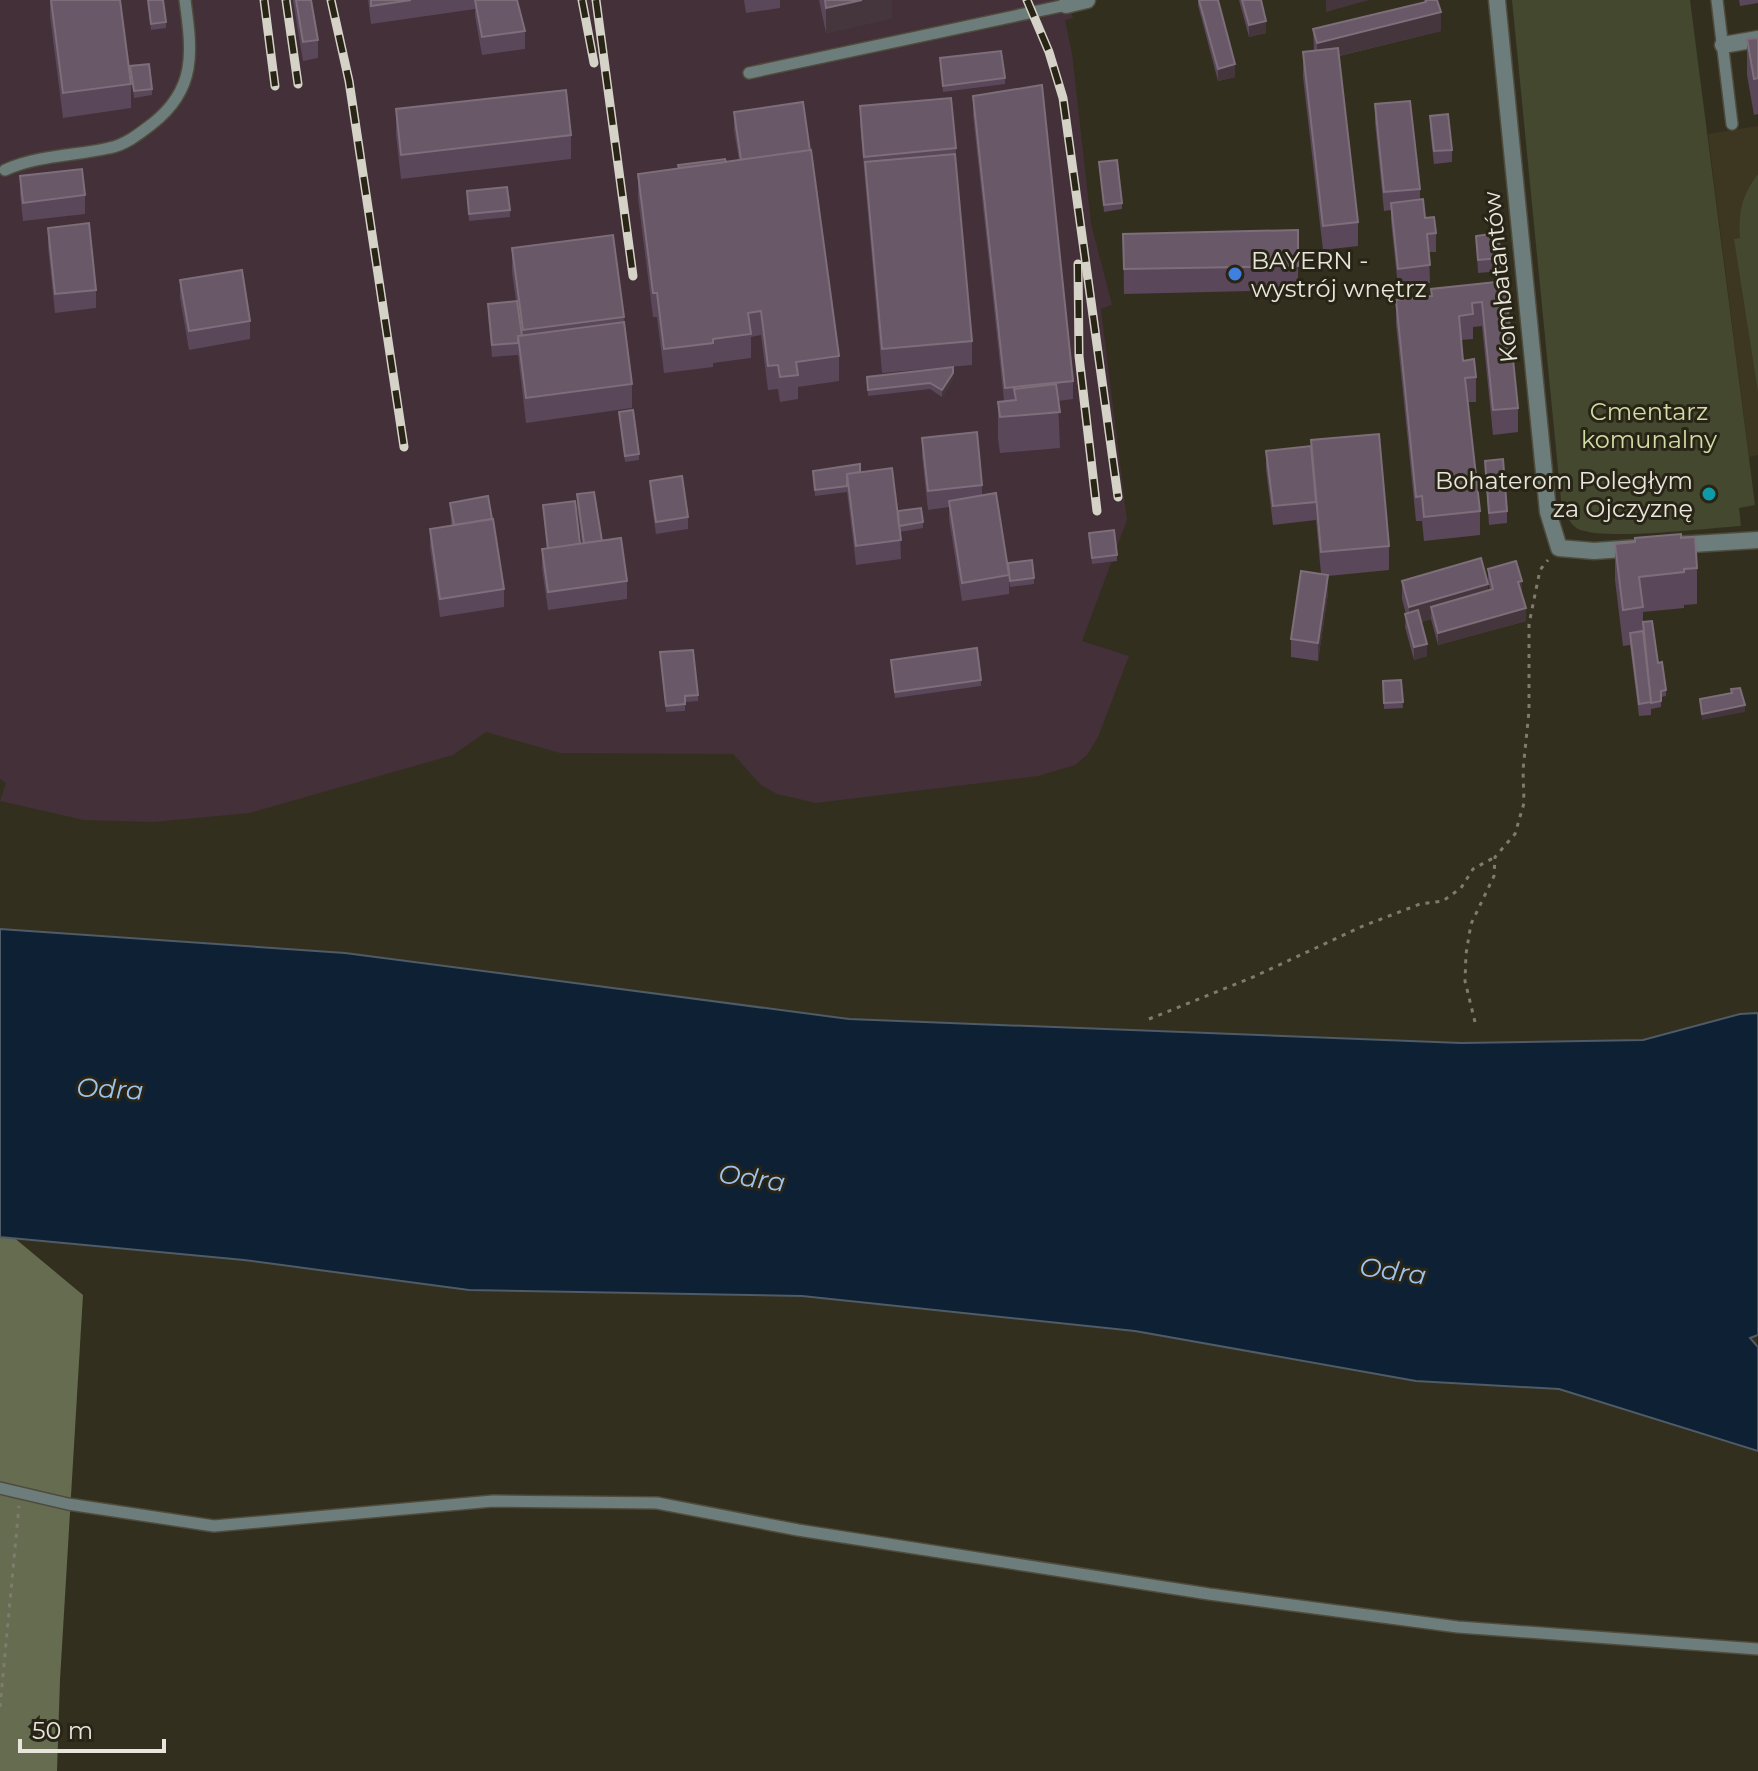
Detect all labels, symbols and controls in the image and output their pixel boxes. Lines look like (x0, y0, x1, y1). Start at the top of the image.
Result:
street label: Kombatantów (1477, 190, 1523, 364)
place label: BAYERN - wystrój wnętrz (1251, 246, 1427, 303)
marker: BAYERN - wystrój wnętrz (1226, 265, 1244, 283)
park label: Cmentarz komunalny (1581, 397, 1717, 454)
place label: Bohaterom Poległym za Ojczyznę (1435, 466, 1693, 523)
marker: Bohaterom Poległym za Ojczyznę (1700, 485, 1718, 503)
water label: Odra (76, 1071, 144, 1107)
water label: Odra (717, 1157, 787, 1199)
water label: Odra (1358, 1250, 1428, 1292)
scale bar (20, 1703, 164, 1753)
text: 50 m (32, 1716, 93, 1745)

